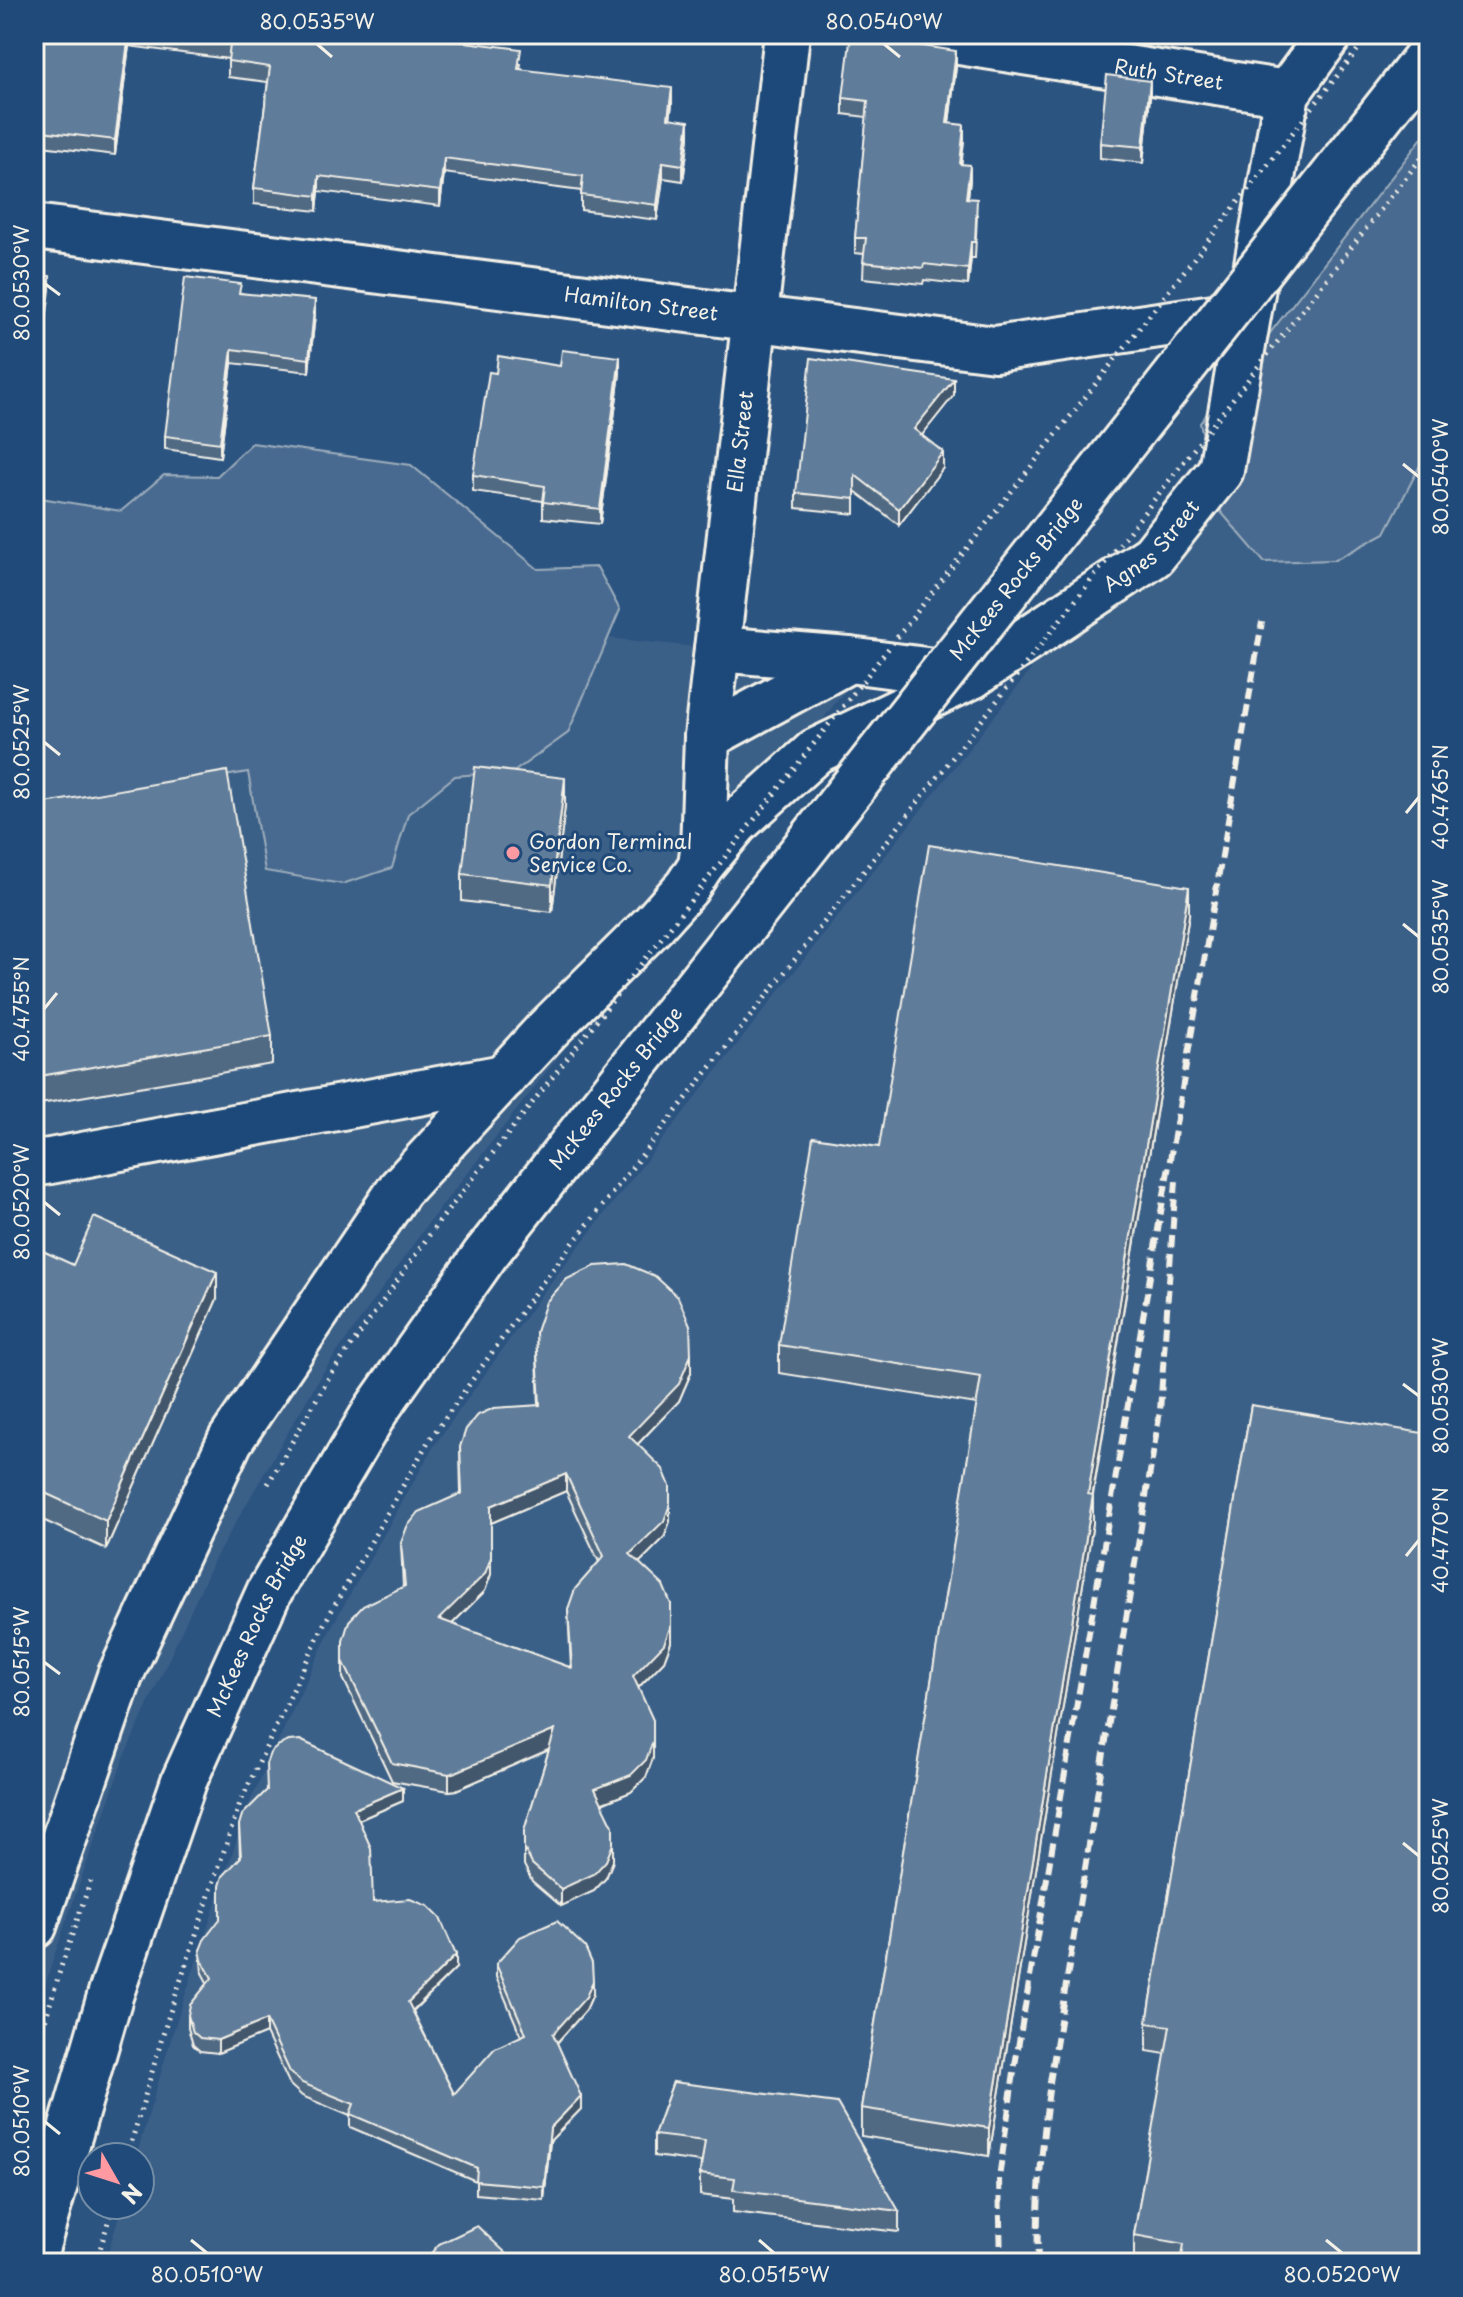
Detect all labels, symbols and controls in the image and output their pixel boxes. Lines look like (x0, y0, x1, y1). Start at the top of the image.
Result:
text: 80.0535°W (259, 6, 375, 36)
text: 80.0540°W (826, 6, 943, 36)
street label: Ruth Street (1113, 50, 1225, 97)
text: 80.0530°W (6, 224, 36, 341)
street label: Hamilton Street (563, 278, 720, 328)
street label: Ella Street (719, 389, 760, 494)
text: 80.0540°W (1425, 418, 1455, 535)
street label: McKees Rocks Bridge (942, 490, 1090, 667)
street label: Agnes Street (1097, 493, 1206, 599)
text: 80.0525°W (6, 684, 36, 800)
text: 40.4765°N (1425, 744, 1455, 850)
place label: Gordon Terminal Service Co. (529, 826, 692, 879)
marker: Gordon Terminal Service Co. (504, 844, 522, 862)
text: 80.0535°W (1425, 879, 1455, 995)
text: 40.4755°N (6, 956, 36, 1062)
street label: McKees Rocks Bridge (541, 999, 689, 1176)
text: 80.0520°W (6, 1143, 36, 1261)
text: 80.0530°W (1425, 1337, 1455, 1454)
text: 40.4770°N (1425, 1487, 1455, 1593)
street label: McKees Rocks Bridge (199, 1528, 314, 1722)
text: 80.0515°W (6, 1606, 36, 1718)
text: 80.0525°W (1425, 1798, 1455, 1914)
text: 80.0510°W (6, 2064, 36, 2177)
north arrow (76, 2141, 156, 2221)
text: N (114, 2177, 151, 2212)
text: 80.0510°W (151, 2259, 264, 2289)
text: 80.0515°W (718, 2259, 830, 2289)
text: 80.0520°W (1283, 2259, 1401, 2289)

